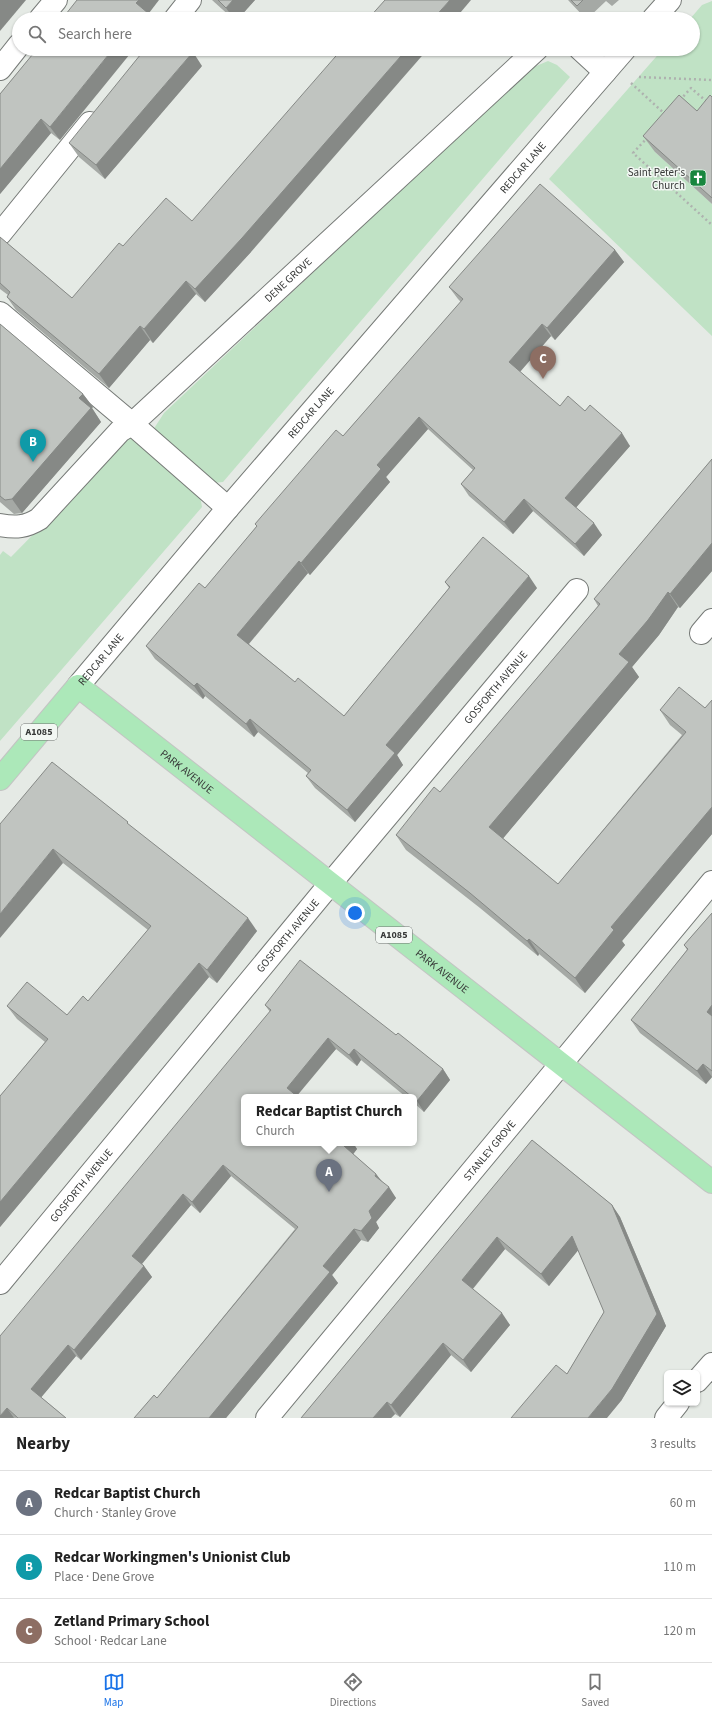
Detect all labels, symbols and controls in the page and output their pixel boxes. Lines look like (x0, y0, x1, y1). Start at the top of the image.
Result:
search box (12, 12, 700, 56)
icon: search (26, 23, 48, 45)
text: Search here (58, 24, 132, 45)
street label: REDCAR LANE (496, 138, 549, 197)
place label: Saint Peter's Church (628, 165, 685, 193)
church icon: Saint Peter's Church (688, 168, 708, 188)
street label: DENE GROVE (261, 254, 315, 305)
pin: C (530, 346, 556, 379)
street label: REDCAR LANE (284, 383, 337, 442)
pin: B (20, 429, 46, 462)
street label: REDCAR LANE (74, 630, 127, 688)
street label: GOSFORTH AVENUE (460, 647, 531, 727)
road number: A1085 (21, 724, 57, 740)
street label: PARK AVENUE (157, 746, 217, 797)
street label: GOSFORTH AVENUE (253, 895, 322, 975)
your location (345, 903, 365, 923)
road number: A1085 (376, 927, 412, 943)
street label: PARK AVENUE (413, 945, 472, 997)
popup (241, 1094, 417, 1146)
text: Redcar Baptist Church (256, 1101, 402, 1122)
street label: STANLEY GROVE (460, 1117, 519, 1184)
text: Church (256, 1122, 295, 1140)
street label: GOSFORTH AVENUE (46, 1145, 116, 1225)
pin: A (316, 1159, 342, 1192)
map controls (664, 1370, 700, 1406)
button: layers (664, 1370, 700, 1406)
text: Nearby (16, 1432, 70, 1456)
text: 3 results (651, 1435, 696, 1453)
text: Redcar Baptist Church (54, 1483, 201, 1504)
text: A (25, 1494, 33, 1512)
text: 60 m (670, 1494, 696, 1512)
text: Church · Stanley Grove (54, 1504, 176, 1522)
text: Redcar Workingmen's Unionist Club (54, 1547, 291, 1568)
text: B (25, 1558, 33, 1576)
text: 110 m (663, 1558, 696, 1576)
text: Place · Dene Grove (54, 1568, 154, 1586)
text: Zetland Primary School (54, 1611, 209, 1632)
text: C (25, 1622, 33, 1640)
text: 120 m (663, 1622, 696, 1640)
text: School · Redcar Lane (54, 1632, 167, 1650)
tab: Map (103, 1671, 125, 1710)
tab: Directions (330, 1671, 376, 1710)
tab: Saved (581, 1671, 609, 1710)

